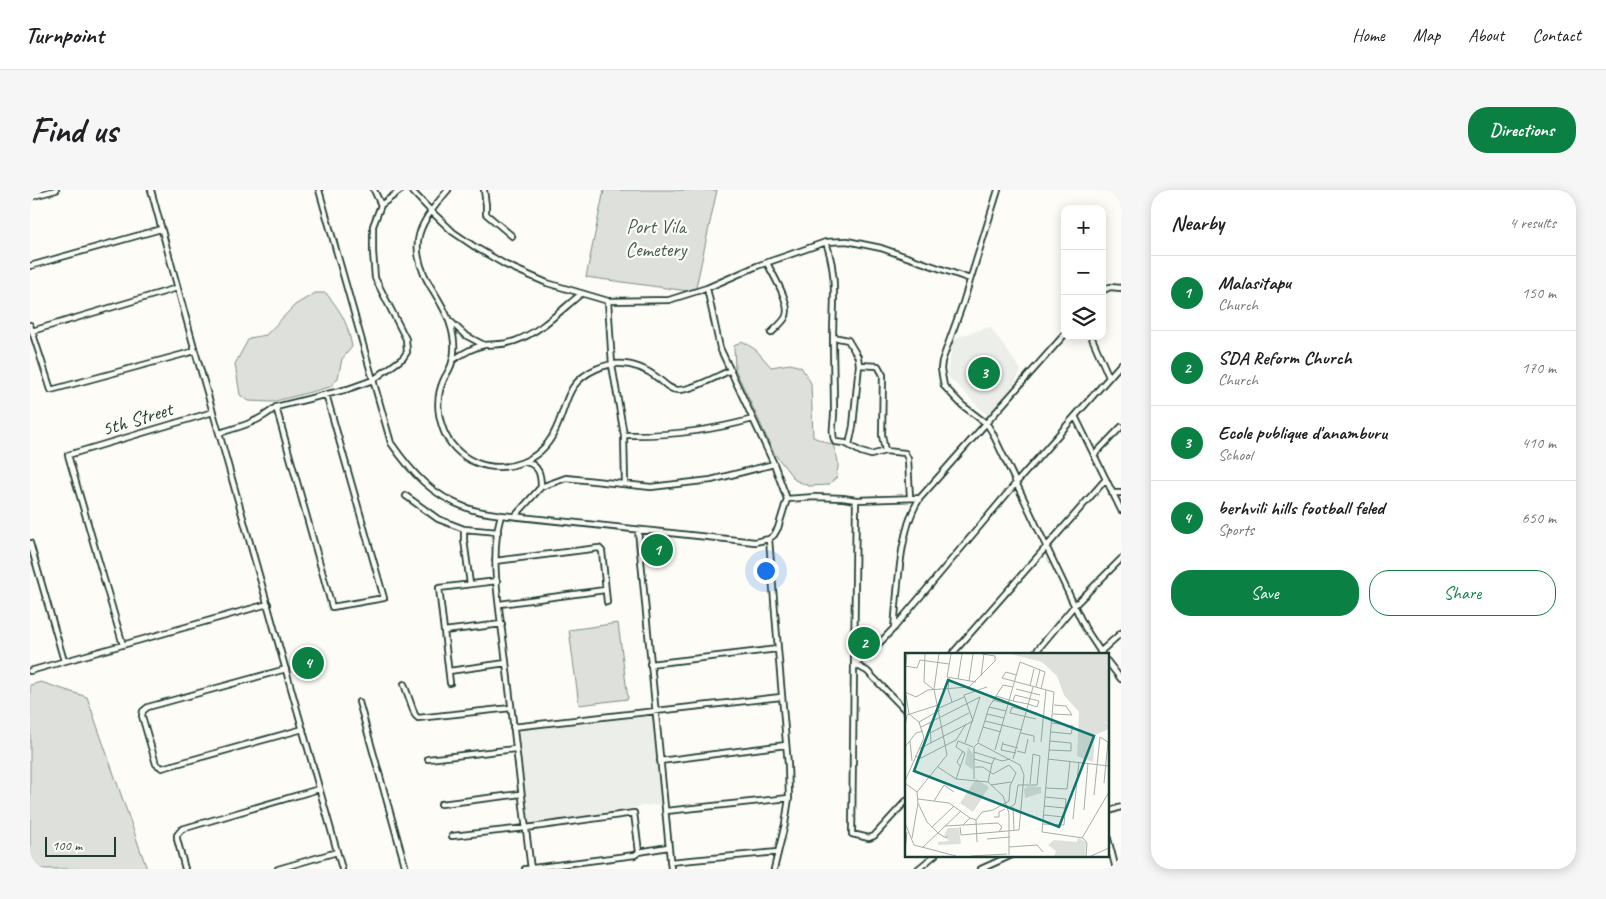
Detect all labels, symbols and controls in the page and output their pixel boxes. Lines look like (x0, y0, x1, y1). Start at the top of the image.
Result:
text: Turnpoint (25, 20, 104, 50)
text: Home (1352, 24, 1385, 46)
text: Map (1413, 24, 1440, 46)
text: About (1468, 24, 1504, 46)
text: Contact (1532, 24, 1581, 46)
button: Directions (1468, 107, 1576, 153)
text: Find us (30, 108, 117, 153)
map controls (1061, 205, 1106, 340)
button: + (1061, 205, 1106, 250)
text: Nearby (1171, 210, 1224, 236)
text: 4 results (1509, 213, 1556, 233)
park label: Port Vila Cemetery (626, 214, 689, 262)
button: − (1061, 250, 1106, 295)
text: Malasitapu (1218, 271, 1291, 295)
text: 1 (1183, 283, 1191, 303)
text: 150 m (1522, 283, 1556, 303)
button: layers (1061, 295, 1106, 340)
text: Church (1218, 295, 1258, 315)
text: SDA Reform Church (1218, 346, 1352, 370)
pin: 3 (968, 354, 1000, 392)
text: 2 (1183, 358, 1191, 378)
text: 170 m (1522, 358, 1556, 378)
text: Church (1218, 370, 1258, 390)
street label: 5th Street (99, 396, 178, 442)
text: Ecole publique d'anamburu (1218, 421, 1387, 445)
text: 3 (1183, 433, 1191, 453)
text: 410 m (1522, 433, 1556, 453)
text: School (1218, 445, 1252, 465)
text: berhvili hills football feled (1218, 496, 1384, 520)
text: 4 (1183, 508, 1191, 528)
text: 650 m (1522, 508, 1556, 528)
text: Sports (1218, 520, 1254, 540)
pin: 1 (641, 531, 673, 569)
your location (753, 558, 779, 584)
button: Save (1171, 570, 1359, 616)
button: Share (1369, 570, 1556, 616)
pin: 2 (848, 624, 880, 662)
pin: 4 (292, 644, 324, 682)
inset map (905, 653, 1108, 856)
scale bar (45, 834, 116, 857)
text: 100 m (52, 837, 82, 854)

